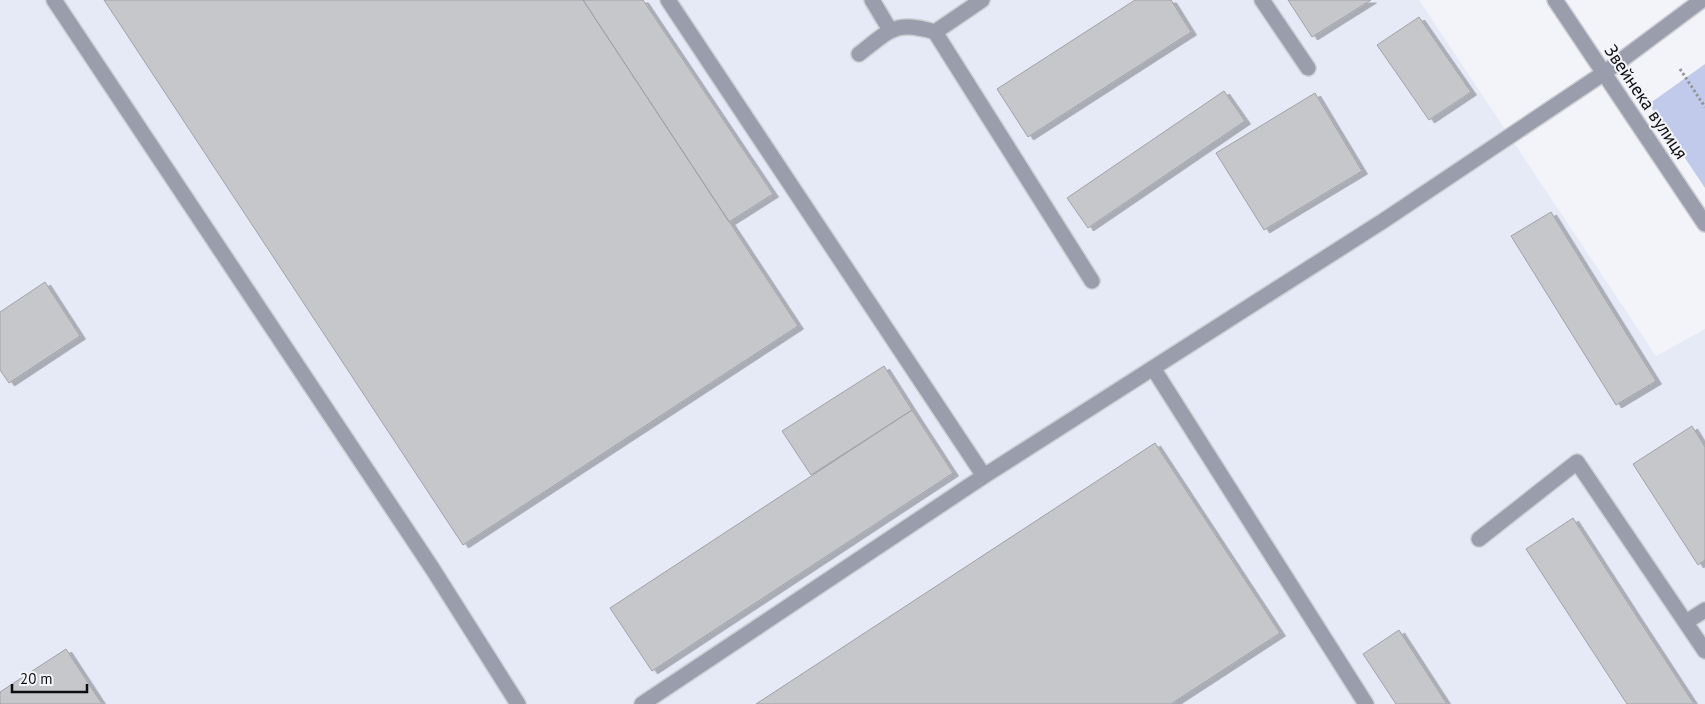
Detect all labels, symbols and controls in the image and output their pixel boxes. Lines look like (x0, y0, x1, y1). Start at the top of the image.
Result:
street label: Звейнека вулиця (1600, 40, 1693, 163)
scale bar (12, 662, 88, 694)
text: 20 m (20, 669, 53, 688)

